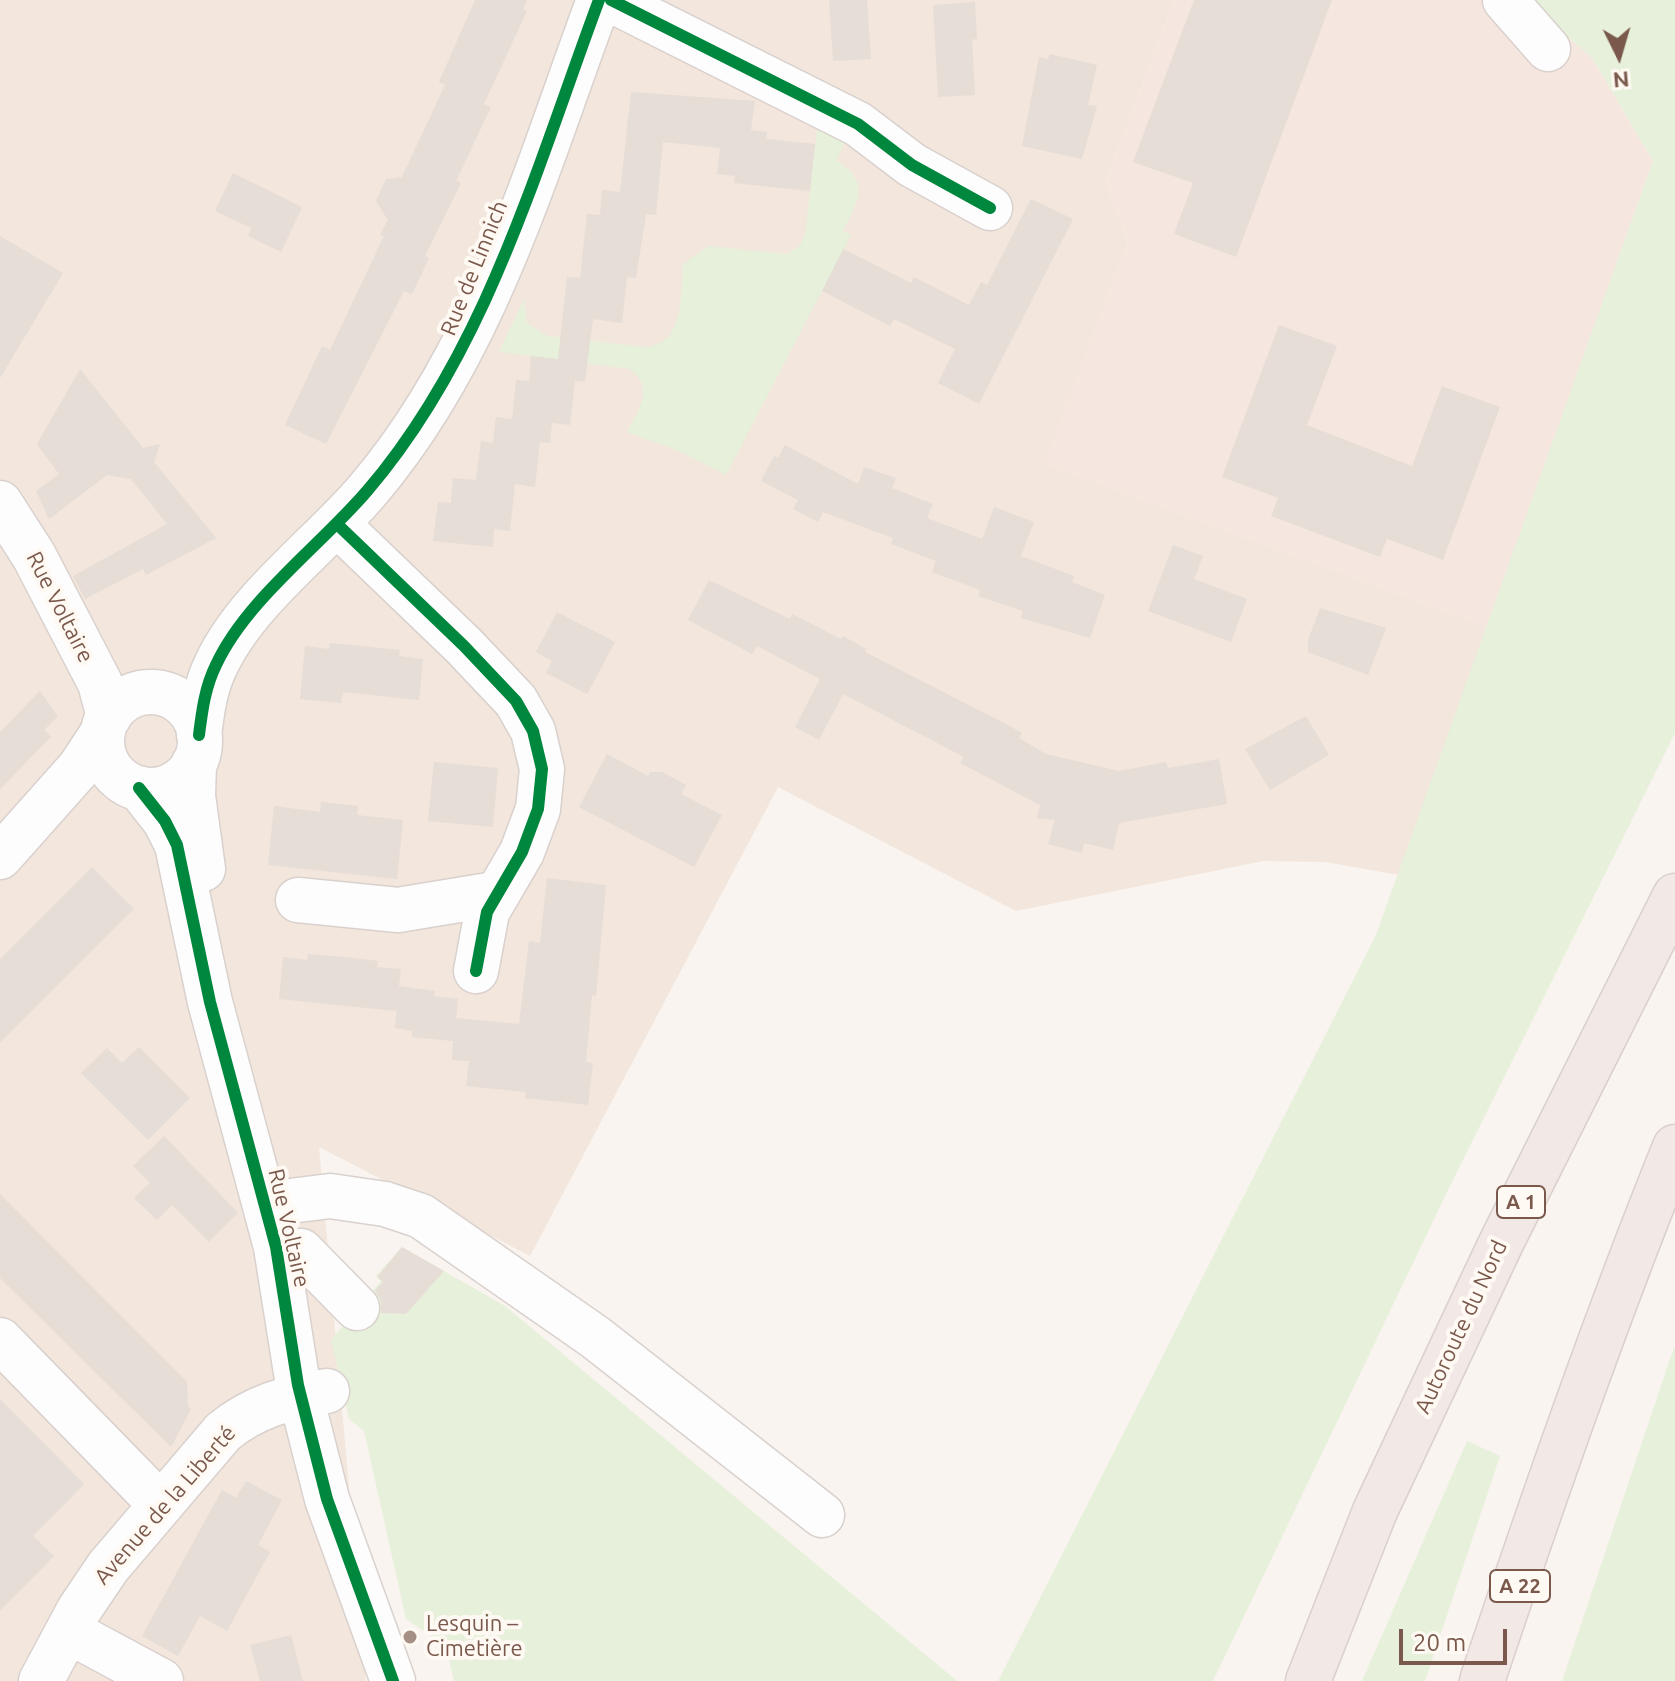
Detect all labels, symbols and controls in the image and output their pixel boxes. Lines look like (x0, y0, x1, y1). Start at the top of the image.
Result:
north arrow (1579, 16, 1659, 96)
text: N (1612, 67, 1630, 94)
street label: Rue de Linnich (435, 197, 513, 339)
street label: Rue Voltaire (21, 547, 99, 667)
street label: Rue Voltaire (263, 1166, 315, 1290)
road number: A 1 (1497, 1186, 1545, 1218)
street label: Autoroute du Nord (1409, 1236, 1513, 1418)
street label: Avenue de la Liberté (89, 1420, 241, 1590)
road number: A 22 (1490, 1570, 1550, 1602)
place label: Lesquin – Cimetière (426, 1611, 523, 1662)
scale bar (1403, 1613, 1511, 1663)
marker: Lesquin – Cimetière (401, 1628, 419, 1646)
text: 20 m (1413, 1629, 1466, 1656)

